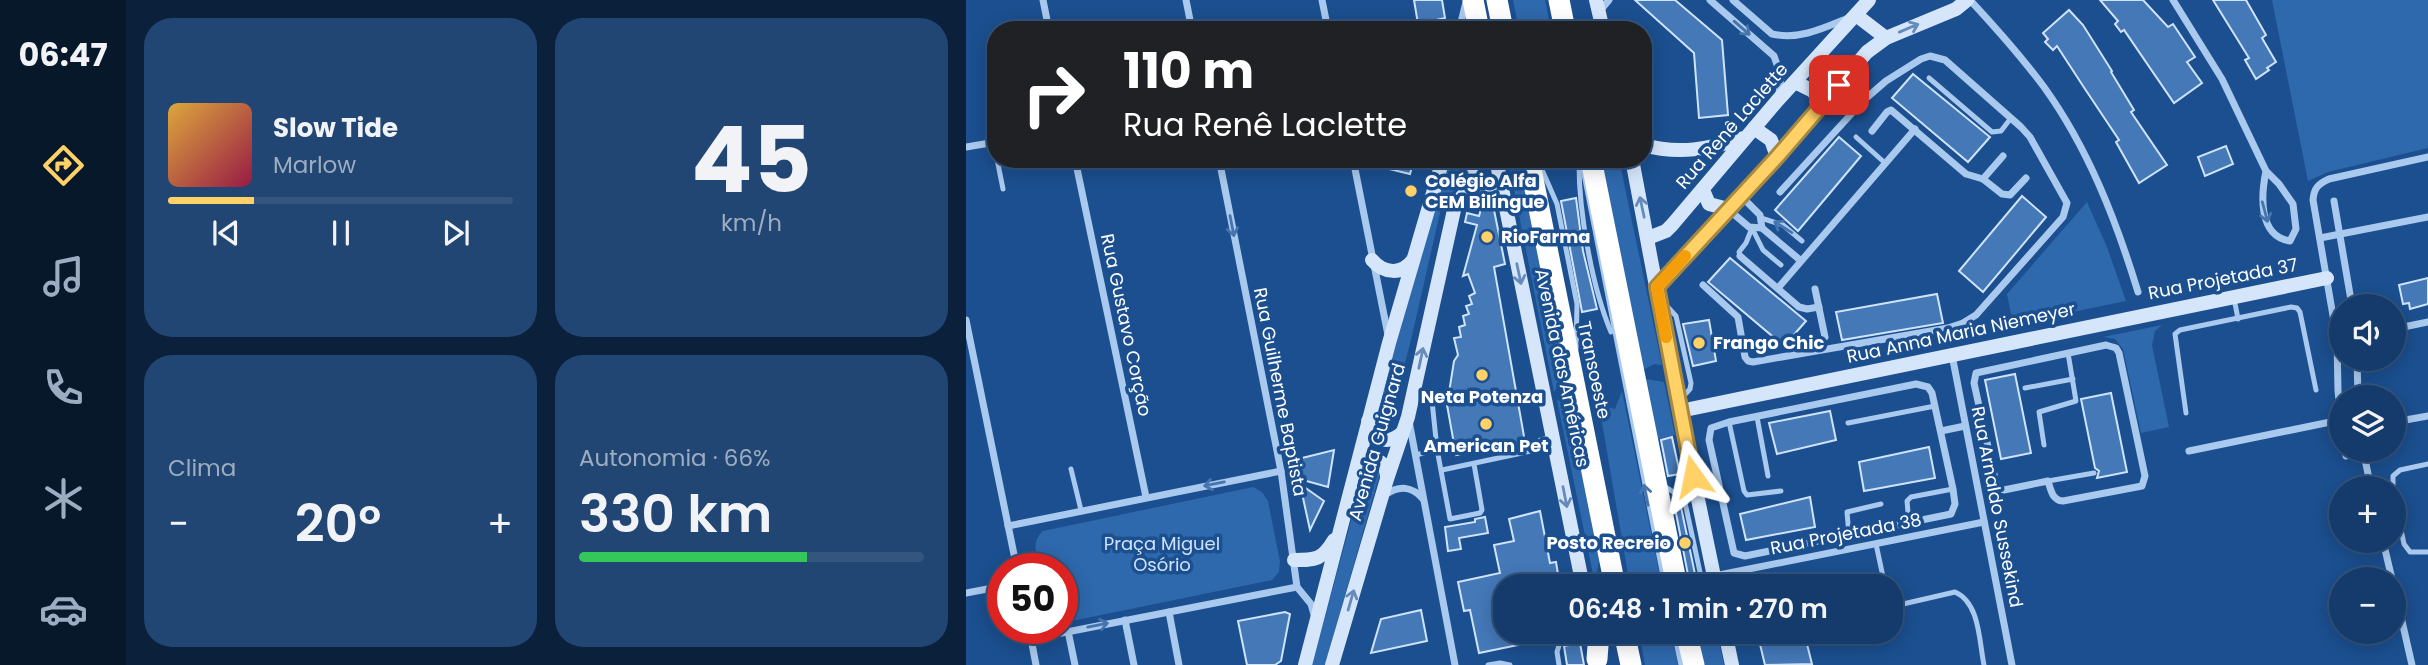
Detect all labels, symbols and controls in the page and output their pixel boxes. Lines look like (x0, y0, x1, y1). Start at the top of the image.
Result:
one-way arrow (1732, 20, 1750, 36)
one-way arrow (1898, 21, 1919, 34)
text: 06:47 (18, 32, 108, 77)
text: 110 m (1123, 37, 1254, 105)
icon: right (1008, 49, 1099, 140)
pin (1809, 55, 1869, 115)
street label: Rua Renê Laclette (1670, 57, 1793, 194)
icon: arrive (1820, 66, 1858, 104)
text: 45 (691, 96, 812, 224)
text: Rua Renê Laclette (1123, 102, 1407, 147)
text: Slow Tide (273, 110, 398, 146)
icon: directions (39, 141, 88, 190)
text: Marlow (273, 149, 356, 181)
place label: Colégio Alfa CEM Bilíngue (1425, 168, 1545, 214)
marker: Colégio Alfa CEM Bilíngue (1403, 183, 1419, 199)
one-way arrow (1634, 196, 1648, 219)
one-way arrow (2259, 200, 2272, 223)
text: km/h (721, 207, 782, 239)
icon: previous (207, 214, 245, 252)
icon: pause (322, 214, 360, 252)
icon: next (437, 214, 475, 252)
one-way arrow (1226, 214, 1239, 237)
one-way arrow (1773, 220, 1793, 234)
place label: RioFarma (1501, 224, 1591, 249)
marker: RioFarma (1479, 229, 1495, 245)
street label: Rua Gustavo Corção (1095, 231, 1158, 419)
icon: music (39, 252, 88, 301)
street label: Rua Projetada 37 (2146, 252, 2300, 305)
one-way arrow (1513, 262, 1527, 285)
street label: Avenida das Américas (1529, 266, 1596, 470)
street label: Rua Guilherme Baptista (1248, 285, 1313, 498)
map controls (2329, 294, 2406, 644)
button: sound (2329, 294, 2406, 371)
street label: Rua Anna Maria Niemeyer (1844, 296, 2078, 369)
street label: Transoeste (1572, 319, 1617, 421)
place label: Frango Chic (1713, 330, 1825, 355)
marker: Frango Chic (1691, 335, 1707, 351)
one-way arrow (1415, 347, 1429, 370)
street label: Avenida Guignard (1342, 360, 1411, 524)
icon: phone (39, 363, 88, 412)
marker: Neta Potenza (1474, 367, 1490, 383)
place label: Neta Potenza (1421, 384, 1543, 409)
button: layers (2329, 385, 2406, 462)
street label: Rua Arnaldo Sussekind (1966, 404, 2029, 610)
marker: American Pet (1478, 416, 1494, 432)
place label: American Pet (1423, 433, 1549, 458)
position arrow (1656, 439, 1730, 513)
text: Autonomia · 66% (579, 442, 770, 474)
text: Clima (168, 452, 236, 484)
icon: climate (39, 474, 88, 523)
button: + (2329, 476, 2406, 553)
text: 330 km (579, 477, 772, 550)
one-way arrow (1203, 477, 1226, 491)
one-way arrow (1639, 484, 1653, 507)
one-way arrow (1558, 485, 1572, 508)
text: 20° (295, 487, 381, 560)
text: − (168, 497, 189, 550)
text: + (487, 497, 513, 550)
street label: Rua Projetada 38 (1768, 507, 1924, 560)
place label: Posto Recreio (1546, 530, 1671, 555)
park label: Praça Miguel Osório (1104, 531, 1220, 577)
marker: Posto Recreio (1677, 535, 1693, 551)
speed limit sign: 50 (987, 553, 1078, 644)
button: − (2329, 567, 2406, 644)
icon: car (39, 585, 88, 634)
one-way arrow (1346, 589, 1359, 611)
text: 06:48 · 1 min · 270 m (1568, 591, 1828, 627)
one-way arrow (1086, 618, 1109, 632)

